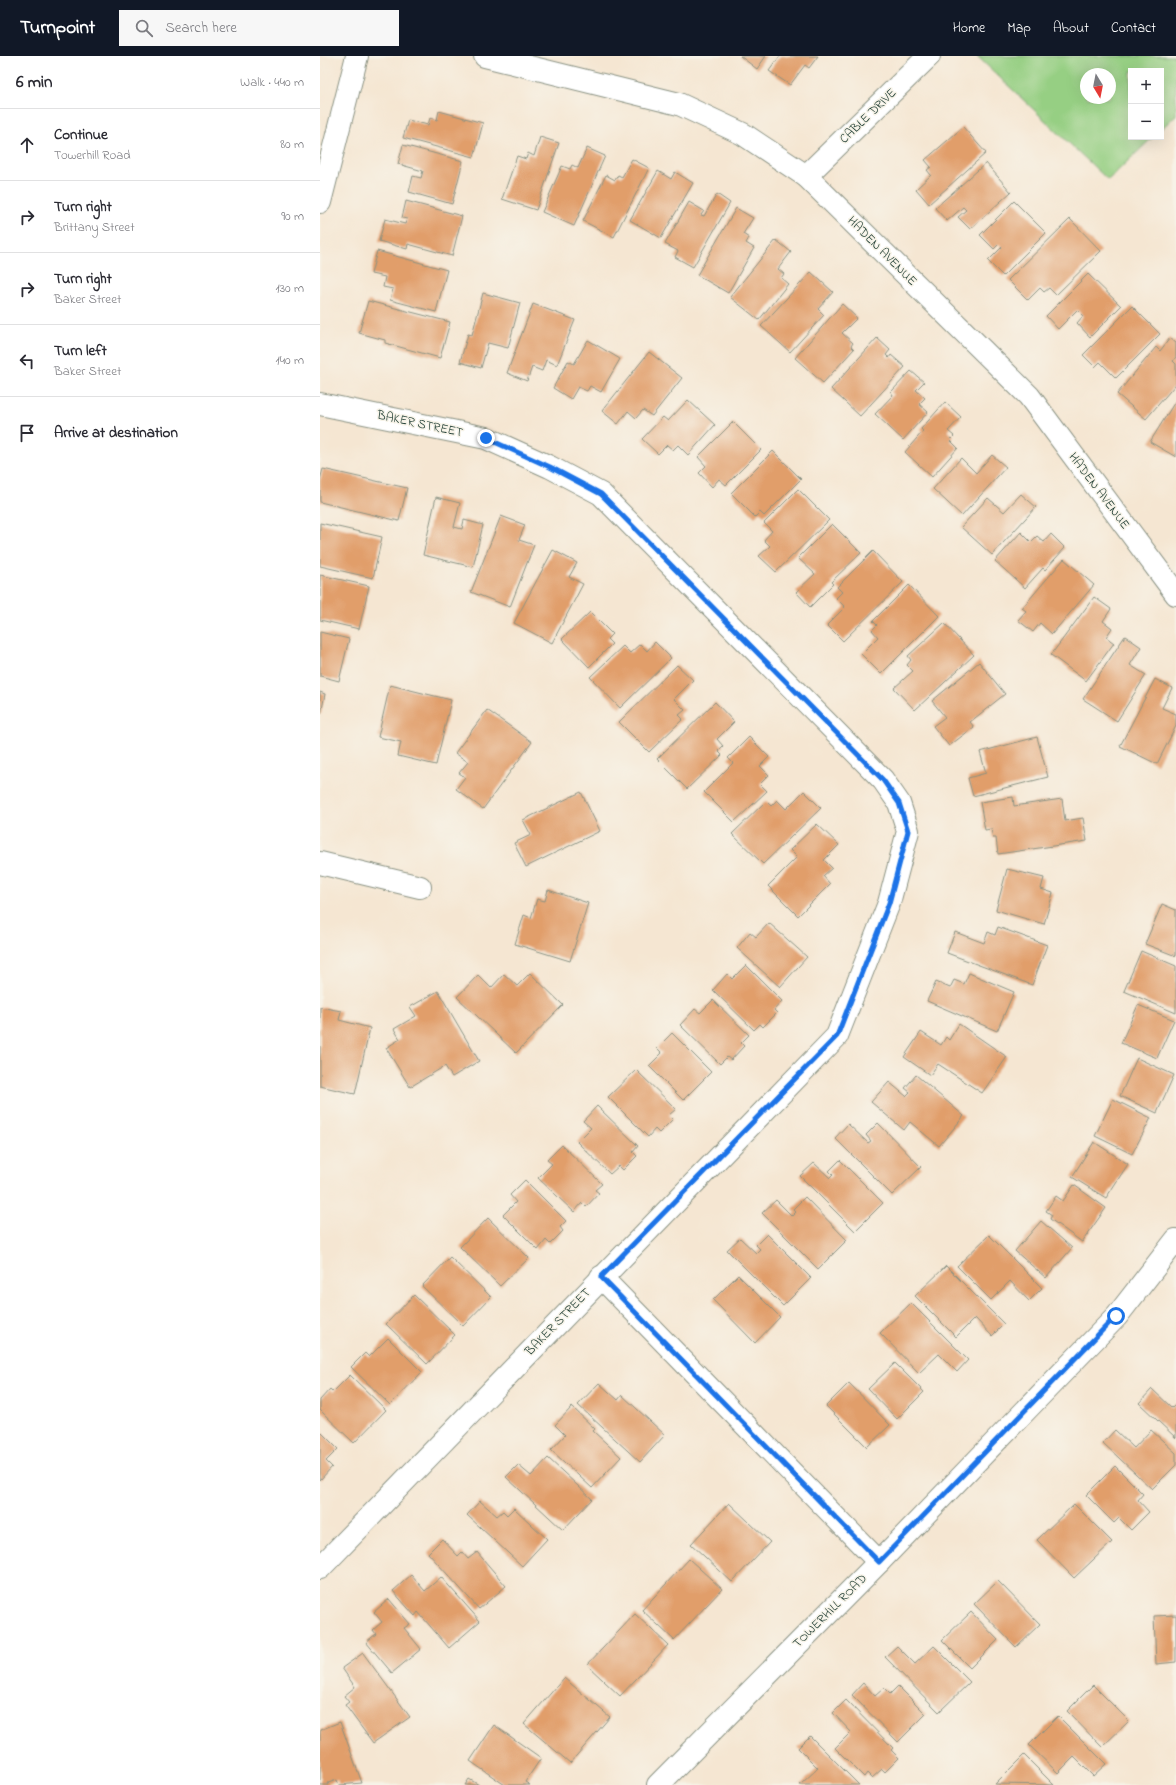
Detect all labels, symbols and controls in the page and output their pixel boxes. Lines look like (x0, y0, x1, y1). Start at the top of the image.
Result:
search box (119, 10, 399, 46)
text: Turnpoint (20, 15, 95, 42)
icon: search (133, 17, 155, 39)
text: Search here (165, 17, 237, 39)
text: Home (953, 18, 985, 39)
text: Map (1007, 18, 1031, 39)
text: About (1053, 18, 1089, 39)
text: Contact (1111, 18, 1156, 39)
north arrow (1080, 68, 1116, 104)
map controls (1128, 68, 1164, 140)
button: + (1128, 68, 1164, 104)
text: 6 min (16, 70, 52, 95)
text: Walk · 440 m (240, 73, 304, 92)
street label: CABLE DRIVE (835, 84, 901, 148)
button: − (1128, 104, 1164, 140)
text: Continue (54, 124, 108, 146)
icon: ahead (16, 134, 38, 156)
text: 80 m (280, 135, 304, 154)
text: Towerhill Road (54, 146, 130, 165)
text: Turn right (54, 196, 112, 218)
icon: right (16, 206, 38, 228)
text: 90 m (281, 207, 304, 226)
street label: HADEN AVENUE (843, 212, 921, 290)
text: Brittany Street (54, 218, 135, 237)
text: Turn right (54, 268, 112, 290)
icon: right (16, 278, 38, 300)
text: 130 m (276, 279, 304, 298)
text: Baker Street (54, 290, 121, 309)
text: Turn left (54, 340, 107, 362)
icon: left (16, 350, 38, 372)
text: 140 m (276, 351, 304, 370)
text: Baker Street (54, 362, 121, 381)
street label: BAKER STREET (374, 405, 465, 443)
icon: arrive (16, 422, 38, 444)
text: Arrive at destination (54, 422, 178, 444)
route end (477, 429, 495, 447)
street label: HADEN AVENUE (1064, 449, 1134, 533)
street label: BAKER STREET (520, 1284, 596, 1361)
route start (1107, 1307, 1125, 1325)
street label: TOWERHILL ROAD (789, 1570, 871, 1652)

